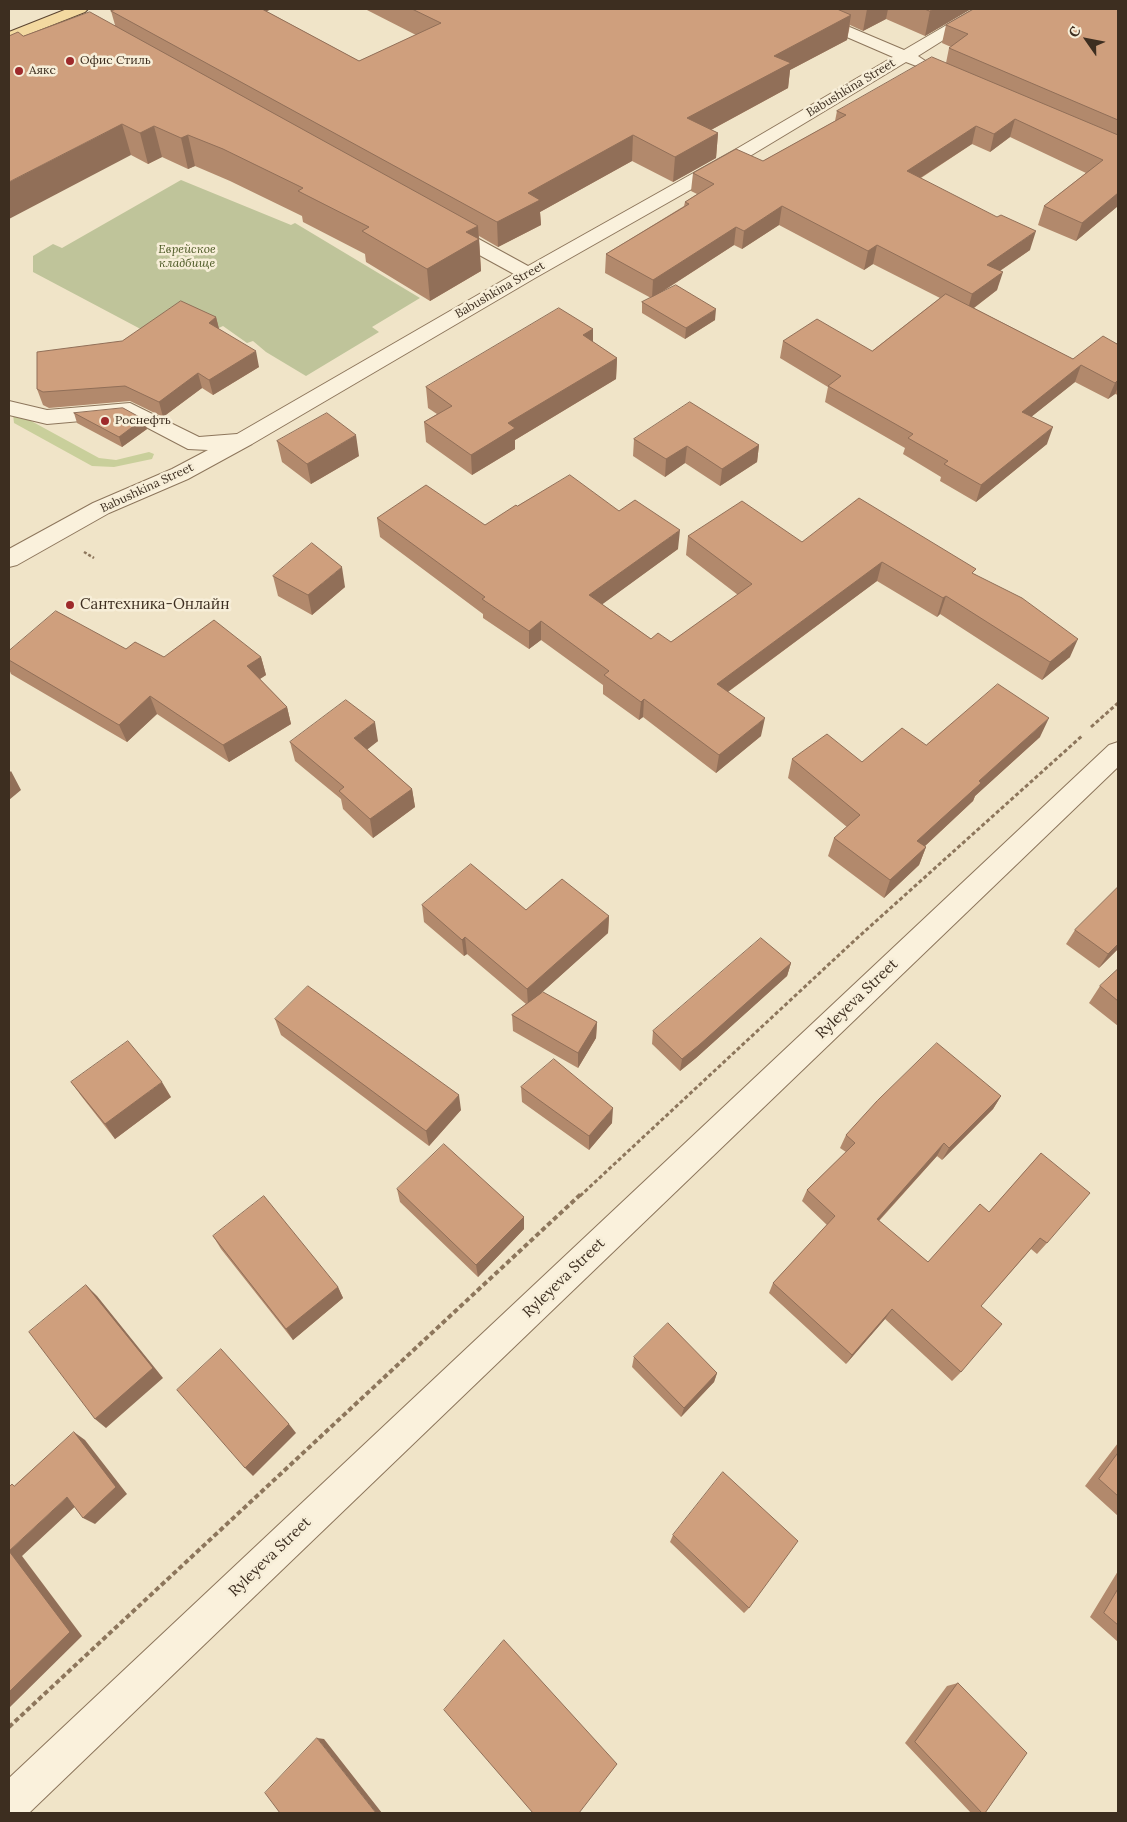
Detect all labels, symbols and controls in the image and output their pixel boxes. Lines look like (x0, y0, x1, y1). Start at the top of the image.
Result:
north arrow (1062, 15, 1112, 65)
text: С (1064, 23, 1085, 41)
place label: Офис Стиль (80, 54, 151, 68)
marker: Офис Стиль (64, 55, 76, 67)
street label: Babushkina Street (804, 56, 898, 120)
place label: Аякс (29, 64, 56, 78)
marker: Аякс (13, 65, 25, 77)
park label: Еврейское кладбище (158, 243, 216, 271)
street label: Babushkina Street (453, 259, 547, 321)
place label: Роснефть (115, 414, 171, 428)
marker: Роснефть (99, 415, 111, 427)
street label: Babushkina Street (98, 460, 196, 516)
place label: Сантехника-Онлайн (80, 596, 230, 614)
marker: Сантехника-Онлайн (64, 599, 76, 611)
street label: Ryleyeva Street (812, 955, 902, 1043)
street label: Ryleyeva Street (519, 1234, 609, 1322)
street label: Ryleyeva Street (225, 1513, 315, 1601)

